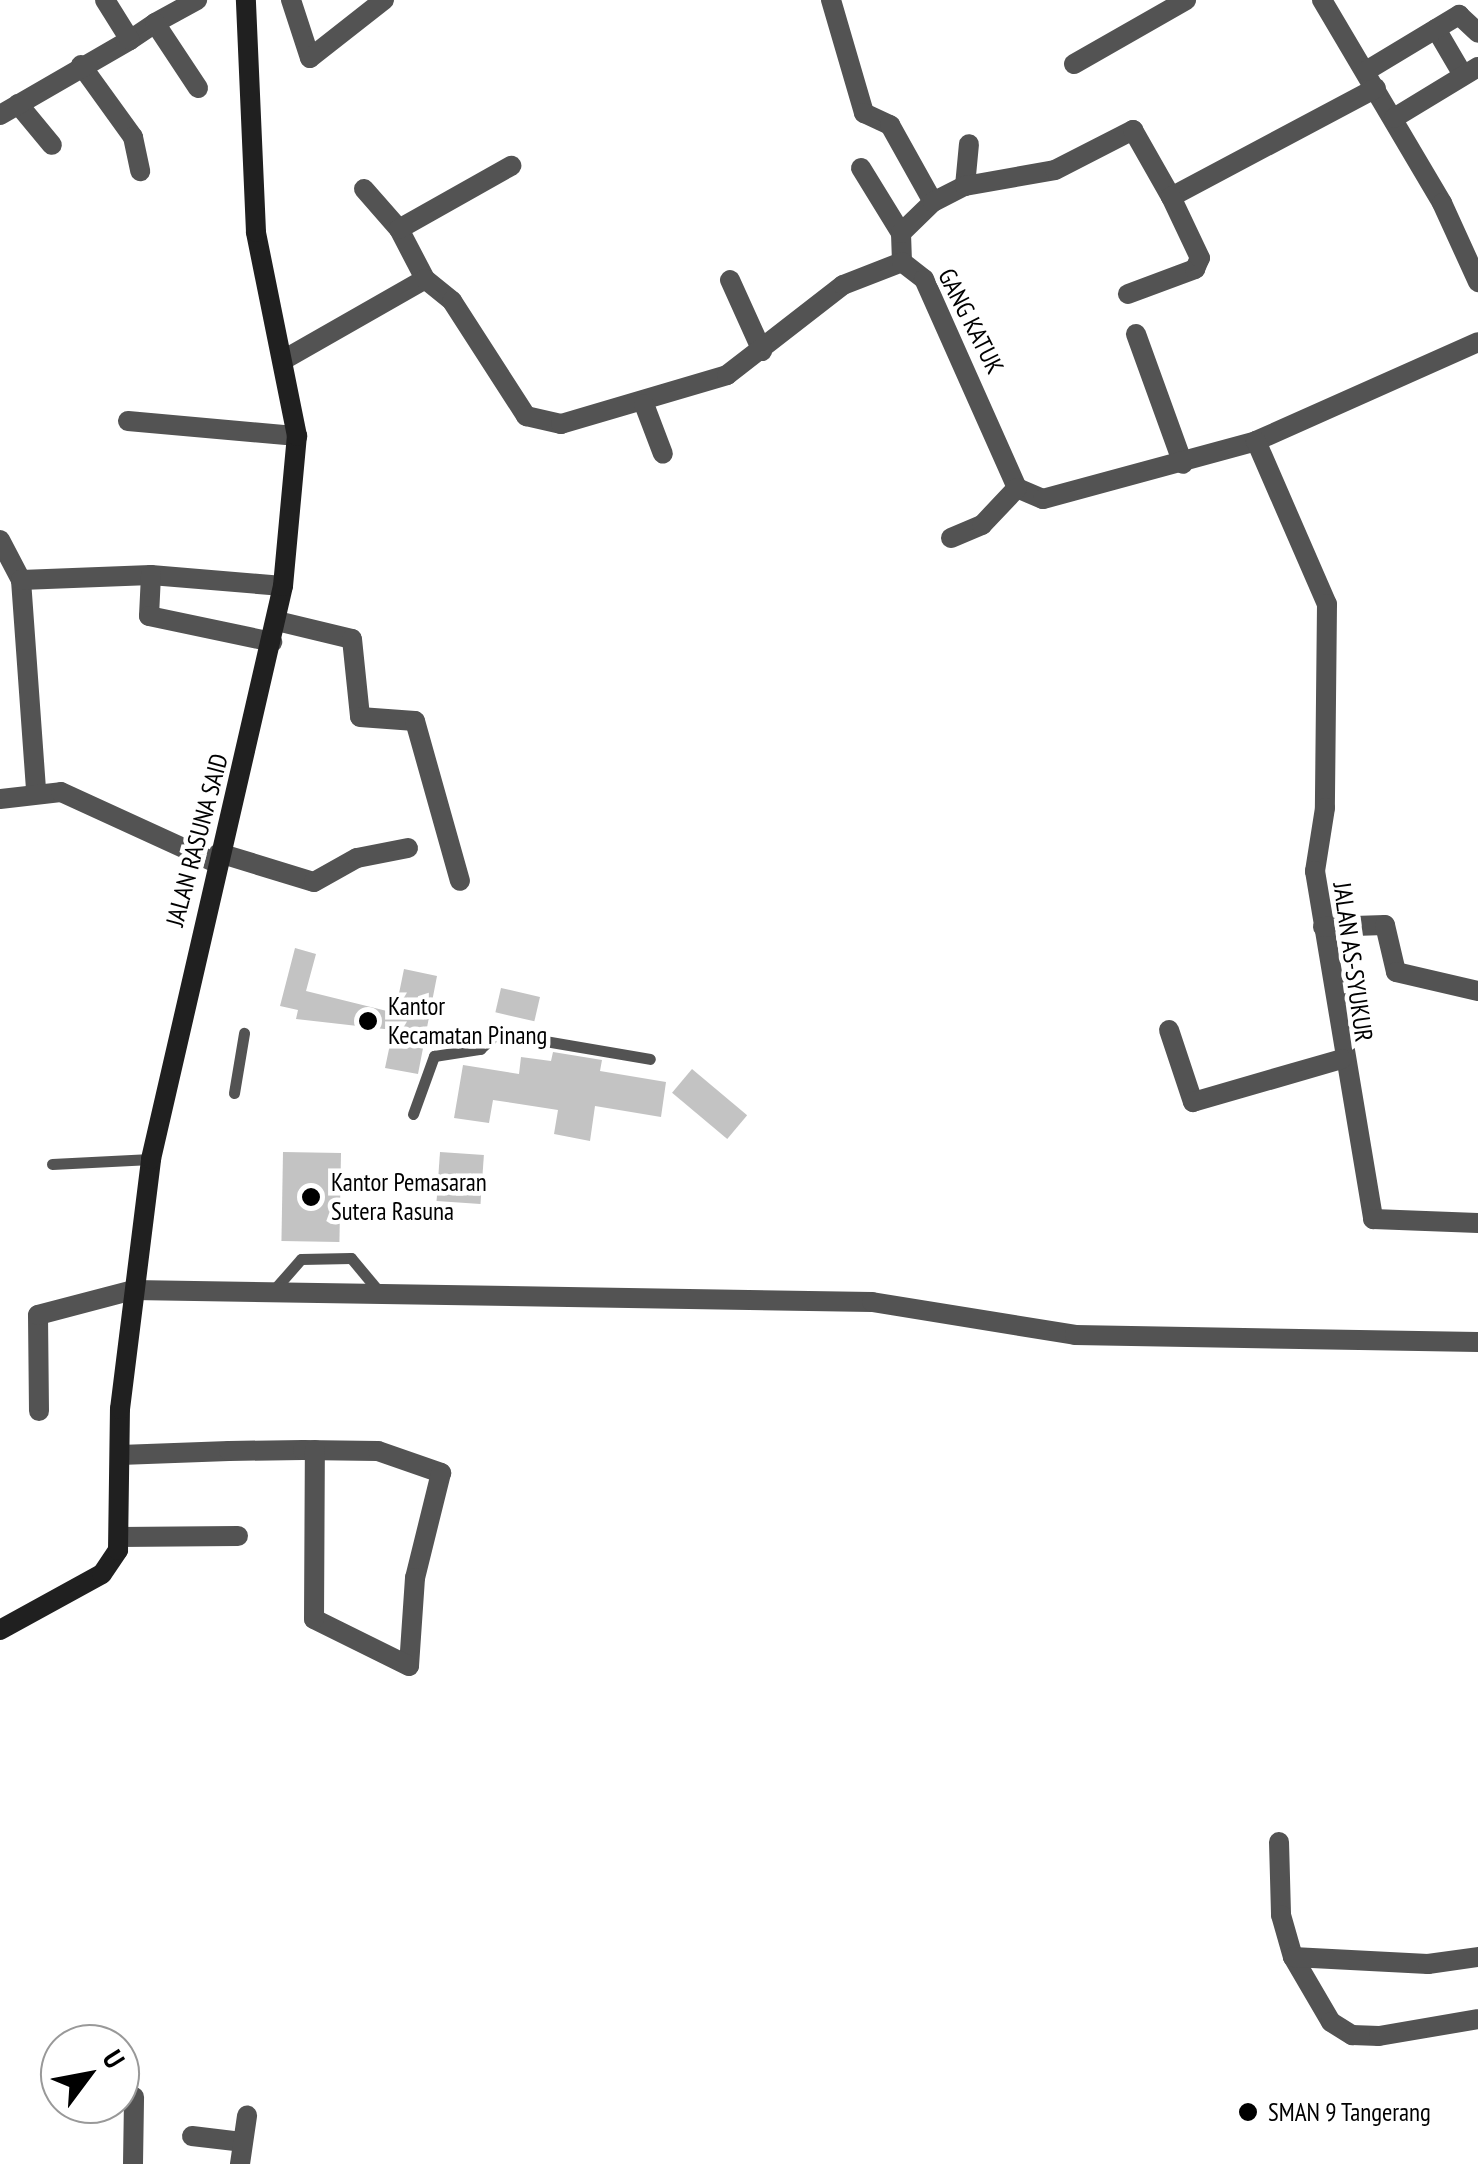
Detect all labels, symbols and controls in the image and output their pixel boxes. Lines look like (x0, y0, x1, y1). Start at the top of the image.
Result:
street label: GANG KATUK (932, 263, 1010, 379)
street label: JALAN RASUNA SAID (159, 750, 235, 930)
street label: JALAN AS-SYUKUR (1327, 880, 1379, 1044)
place label: Kantor Kecamatan Pinang (388, 992, 547, 1051)
marker: Kantor Kecamatan Pinang (357, 1010, 379, 1032)
place label: Kantor Pemasaran Sutera Rasuna (331, 1168, 487, 1227)
marker: Kantor Pemasaran Sutera Rasuna (300, 1186, 322, 1208)
north arrow (40, 2024, 140, 2124)
text: U (95, 2043, 134, 2075)
place label: SMAN 9 Tangerang (1268, 2097, 1432, 2127)
marker: SMAN 9 Tangerang (1237, 2101, 1259, 2123)

